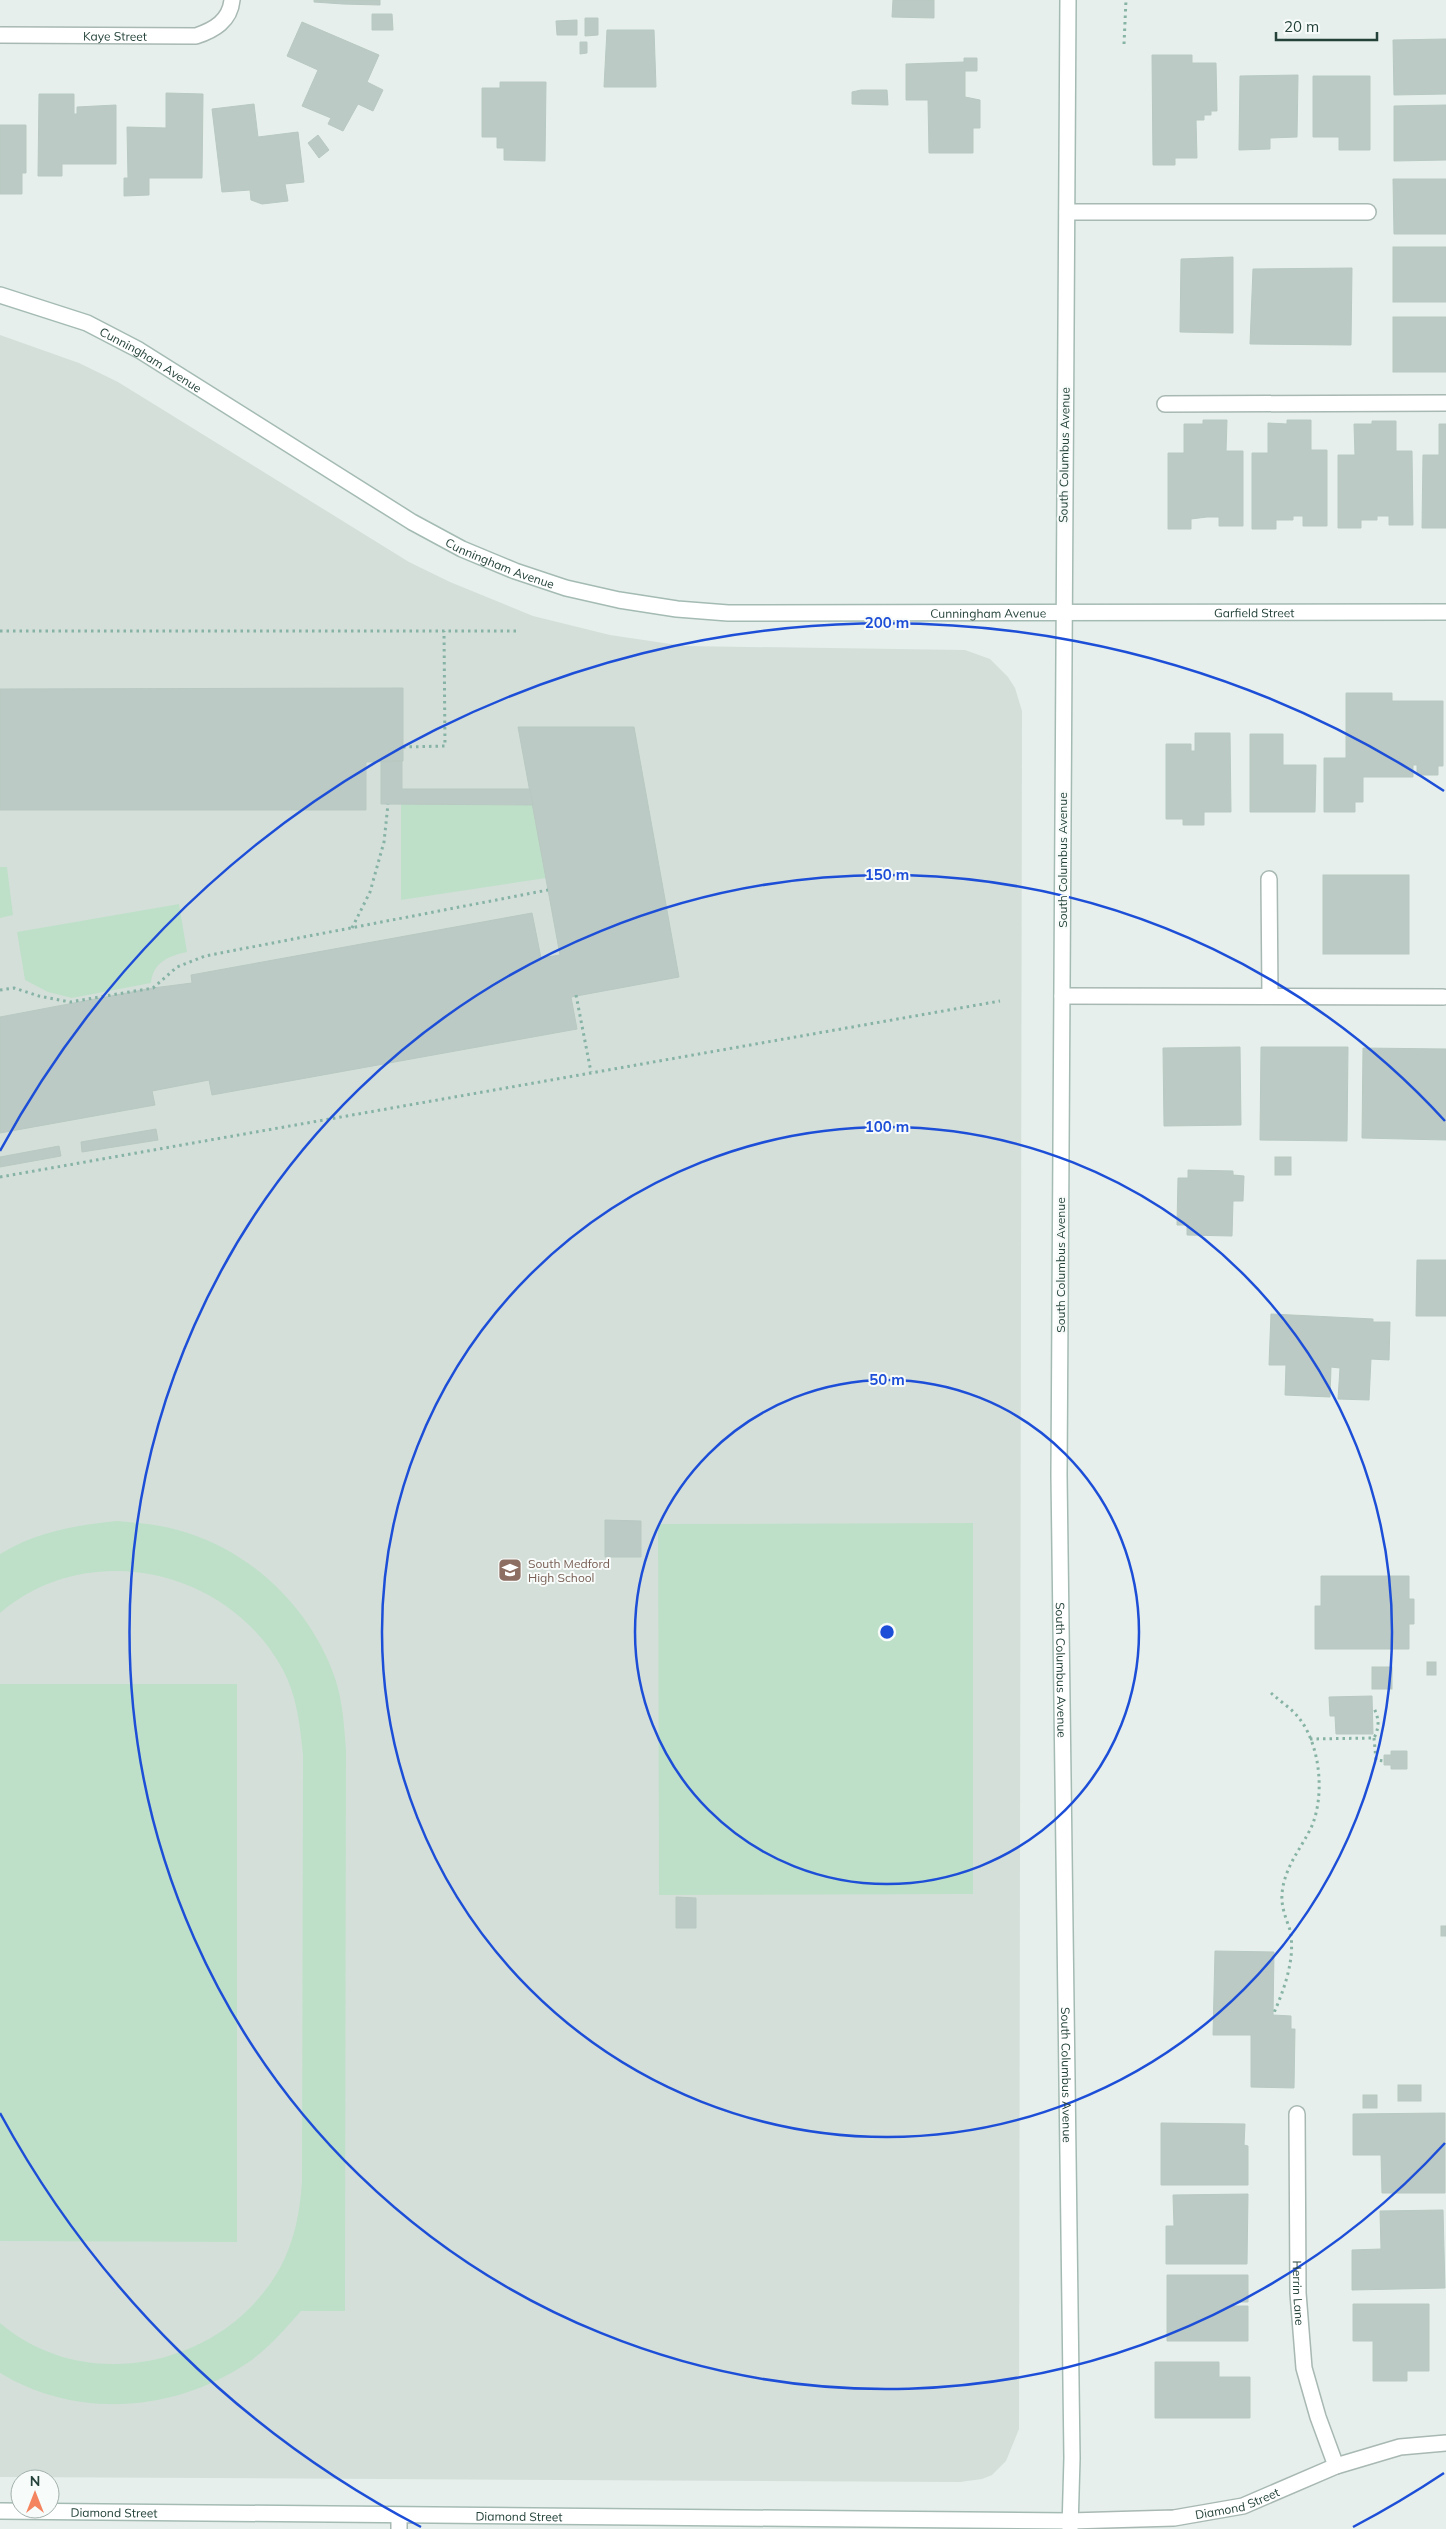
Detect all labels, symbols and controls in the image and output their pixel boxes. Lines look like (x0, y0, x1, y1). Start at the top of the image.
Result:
scale bar (1276, 10, 1377, 42)
text: 20 m (1284, 17, 1319, 36)
street label: Kaye Street (83, 28, 147, 43)
street label: Cunningham Avenue (97, 324, 205, 395)
street label: South Columbus Avenue (1055, 387, 1073, 523)
street label: Cunningham Avenue (443, 534, 556, 591)
street label: Cunningham Avenue (930, 605, 1046, 620)
street label: Garfield Street (1214, 605, 1294, 620)
text: 200 m (865, 613, 909, 632)
street label: South Columbus Avenue (1055, 792, 1070, 928)
text: 150 m (865, 865, 909, 884)
text: 100 m (865, 1117, 909, 1136)
street label: South Columbus Avenue (1053, 1197, 1068, 1333)
text: 50 m (869, 1370, 905, 1389)
place label: South Medford High School (528, 1556, 610, 1585)
school or university icon: South Medford High School (497, 1557, 523, 1583)
street label: South Columbus Avenue (1053, 1602, 1070, 1738)
centre of rings (878, 1623, 896, 1641)
street label: South Columbus Avenue (1059, 2007, 1075, 2143)
street label: Herrin Lane (1290, 2261, 1308, 2326)
north arrow (10, 2469, 60, 2519)
text: N (30, 2472, 40, 2490)
street label: Diamond Street (1194, 2484, 1281, 2522)
street label: Diamond Street (70, 2504, 158, 2520)
street label: Diamond Street (475, 2508, 563, 2524)

